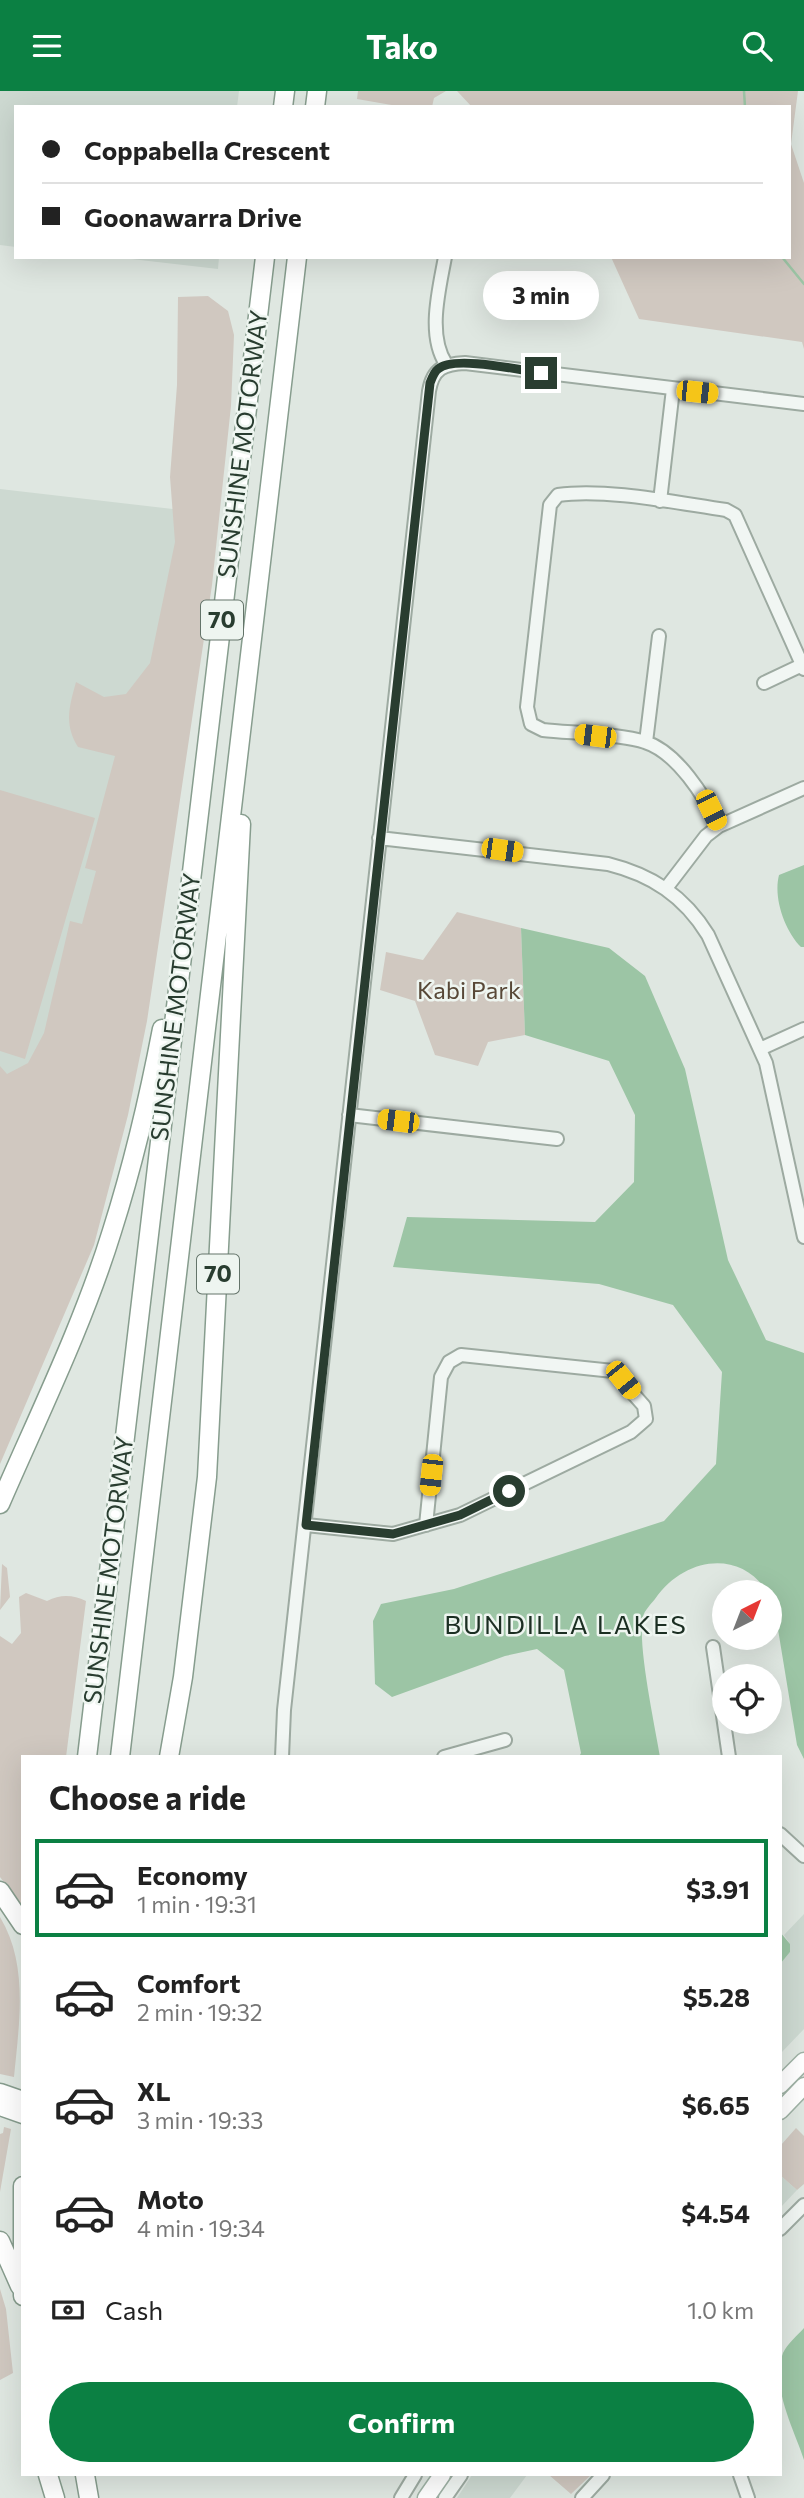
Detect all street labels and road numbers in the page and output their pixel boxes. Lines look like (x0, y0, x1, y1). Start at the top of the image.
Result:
street label: SUNSHINE MOTORWAY (211, 308, 272, 579)
road number: 70 (201, 600, 243, 639)
street label: SUNSHINE MOTORWAY (144, 871, 205, 1142)
road number: 70 (197, 1255, 239, 1293)
street label: SUNSHINE MOTORWAY (77, 1434, 138, 1705)

